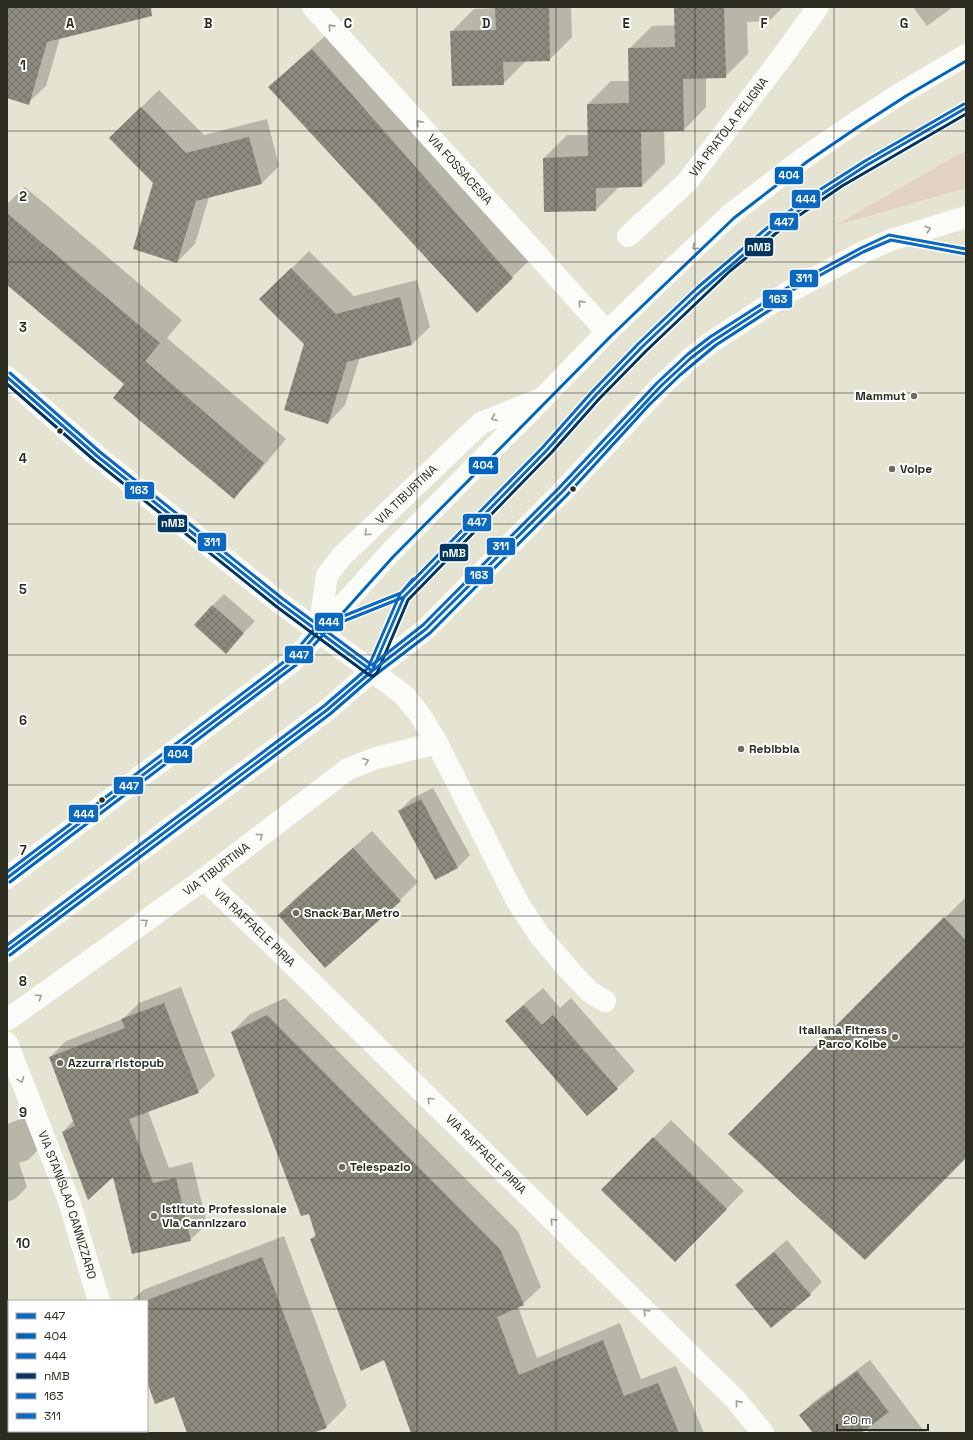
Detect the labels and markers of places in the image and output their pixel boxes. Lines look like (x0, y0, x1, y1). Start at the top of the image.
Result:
place label: Mammut (855, 388, 906, 404)
marker: Mammut (909, 391, 919, 401)
unlabelled marker (55, 426, 65, 436)
place label: Volpe (900, 461, 932, 477)
marker: Volpe (887, 464, 897, 474)
unlabelled marker (568, 484, 578, 494)
place label: Rebibbia (749, 741, 800, 757)
marker: Rebibbia (736, 744, 746, 754)
unlabelled marker (97, 795, 107, 805)
place label: Snack Bar Metro (304, 905, 400, 921)
marker: Snack Bar Metro (291, 908, 301, 918)
place label: Italiana Fitness Parco Kolbe (799, 1022, 887, 1052)
marker: Italiana Fitness Parco Kolbe (890, 1032, 900, 1042)
place label: Azzurra ristopub (68, 1055, 165, 1071)
marker: Azzurra ristopub (55, 1058, 65, 1068)
place label: Telespazio (350, 1159, 411, 1175)
marker: Telespazio (337, 1162, 347, 1172)
place label: Istituto Professionale Via Cannizzaro (162, 1201, 287, 1231)
marker: Istituto Professionale Via Cannizzaro (149, 1211, 159, 1221)

